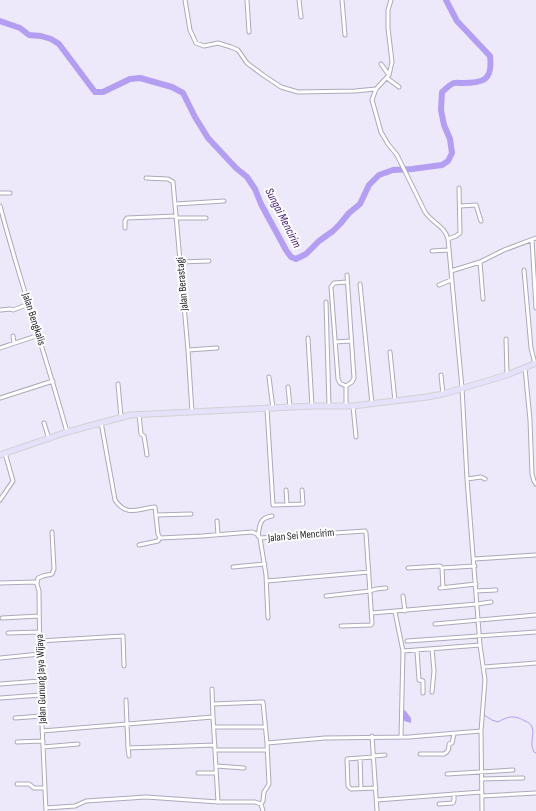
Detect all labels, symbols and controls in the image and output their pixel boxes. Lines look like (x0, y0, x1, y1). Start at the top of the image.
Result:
water label: Sungai Mencirim (261, 185, 305, 251)
street label: Jalan Berastagi (173, 257, 191, 312)
street label: Jalan Bengkalis (19, 290, 49, 347)
street label: Jalan Sei Mencirim (266, 526, 335, 544)
street label: Jalan Gunung Jaya Wijaya (33, 634, 49, 725)

